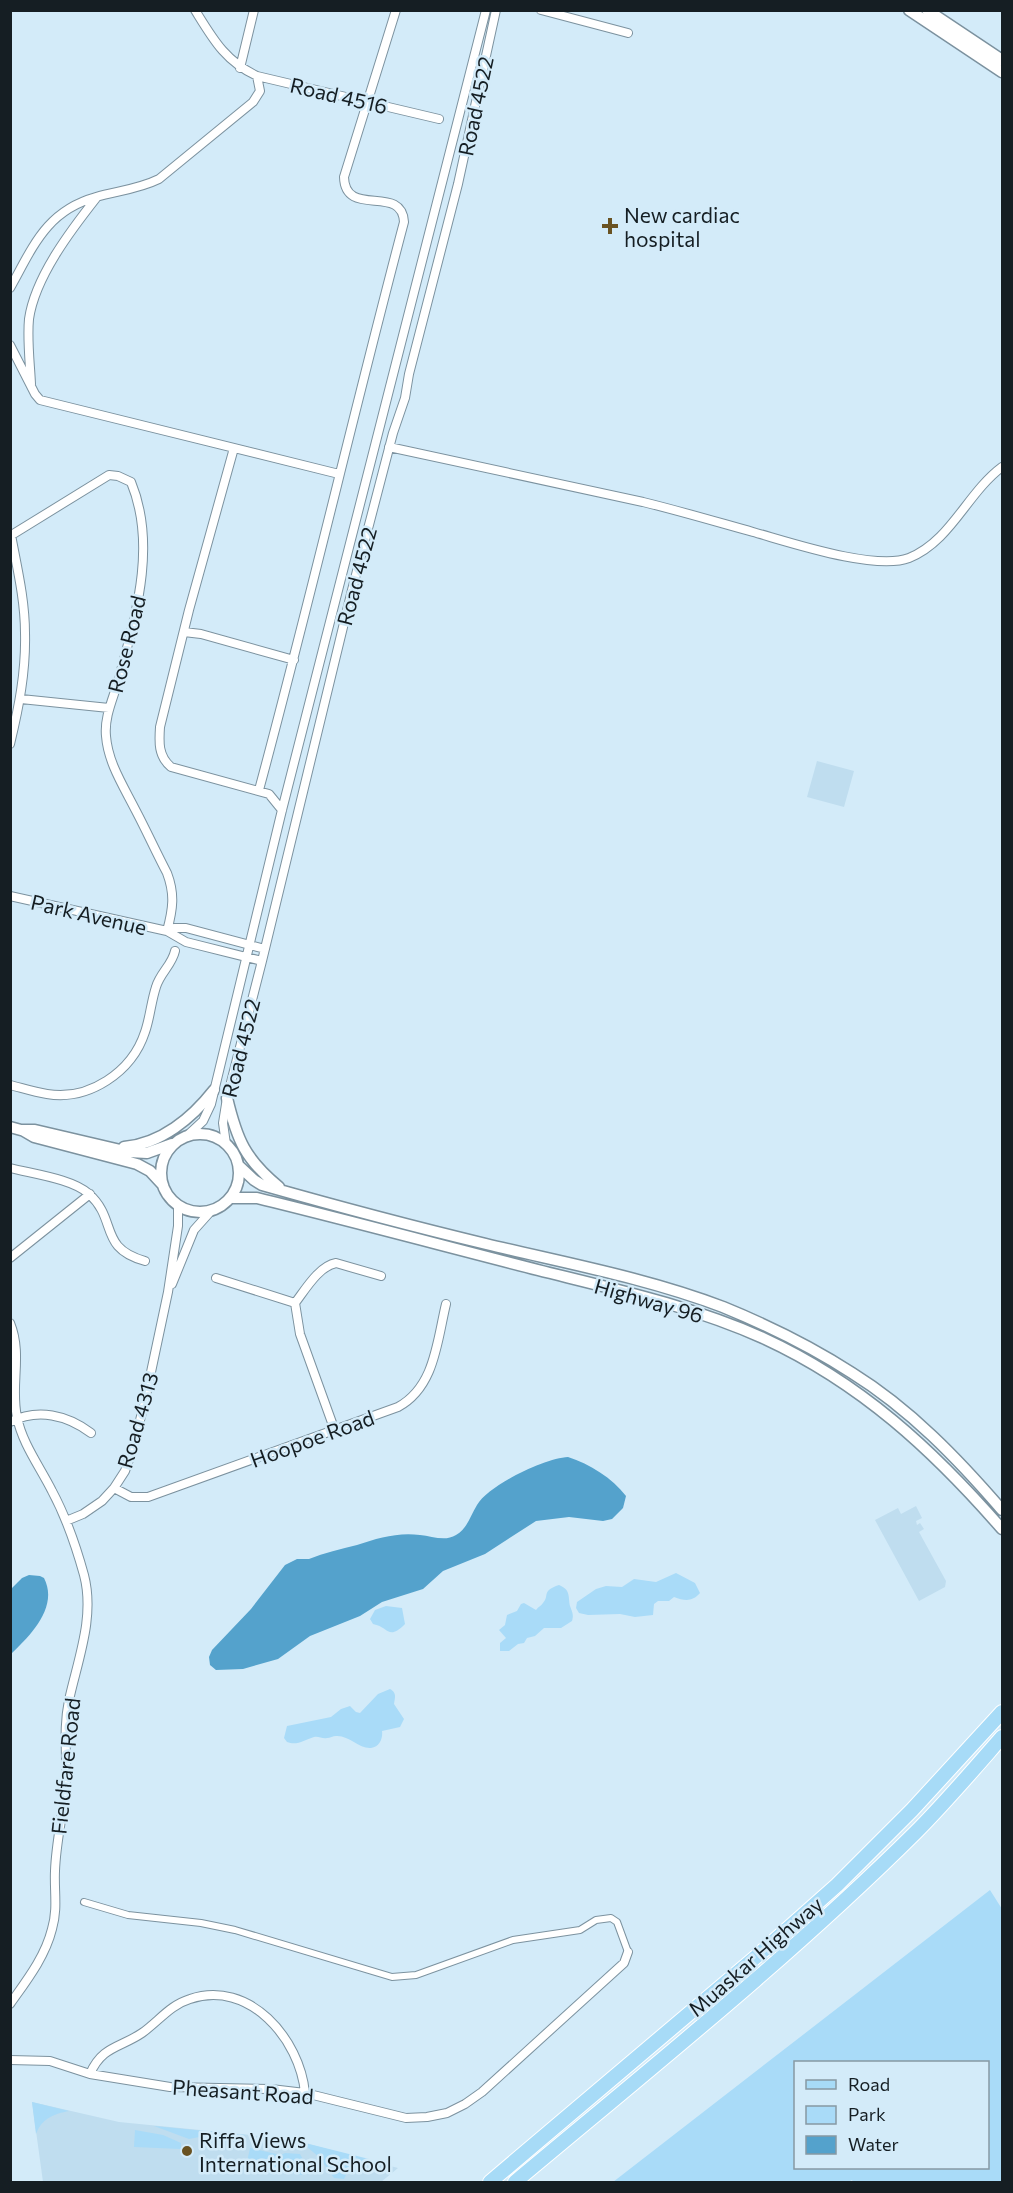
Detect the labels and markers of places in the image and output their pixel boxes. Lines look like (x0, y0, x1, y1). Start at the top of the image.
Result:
place label: New cardiac hospital (624, 202, 740, 251)
marker: New cardiac hospital (601, 217, 619, 235)
place label: Riffa Views International School (199, 2127, 392, 2176)
marker: Riffa Views International School (180, 2144, 194, 2158)

